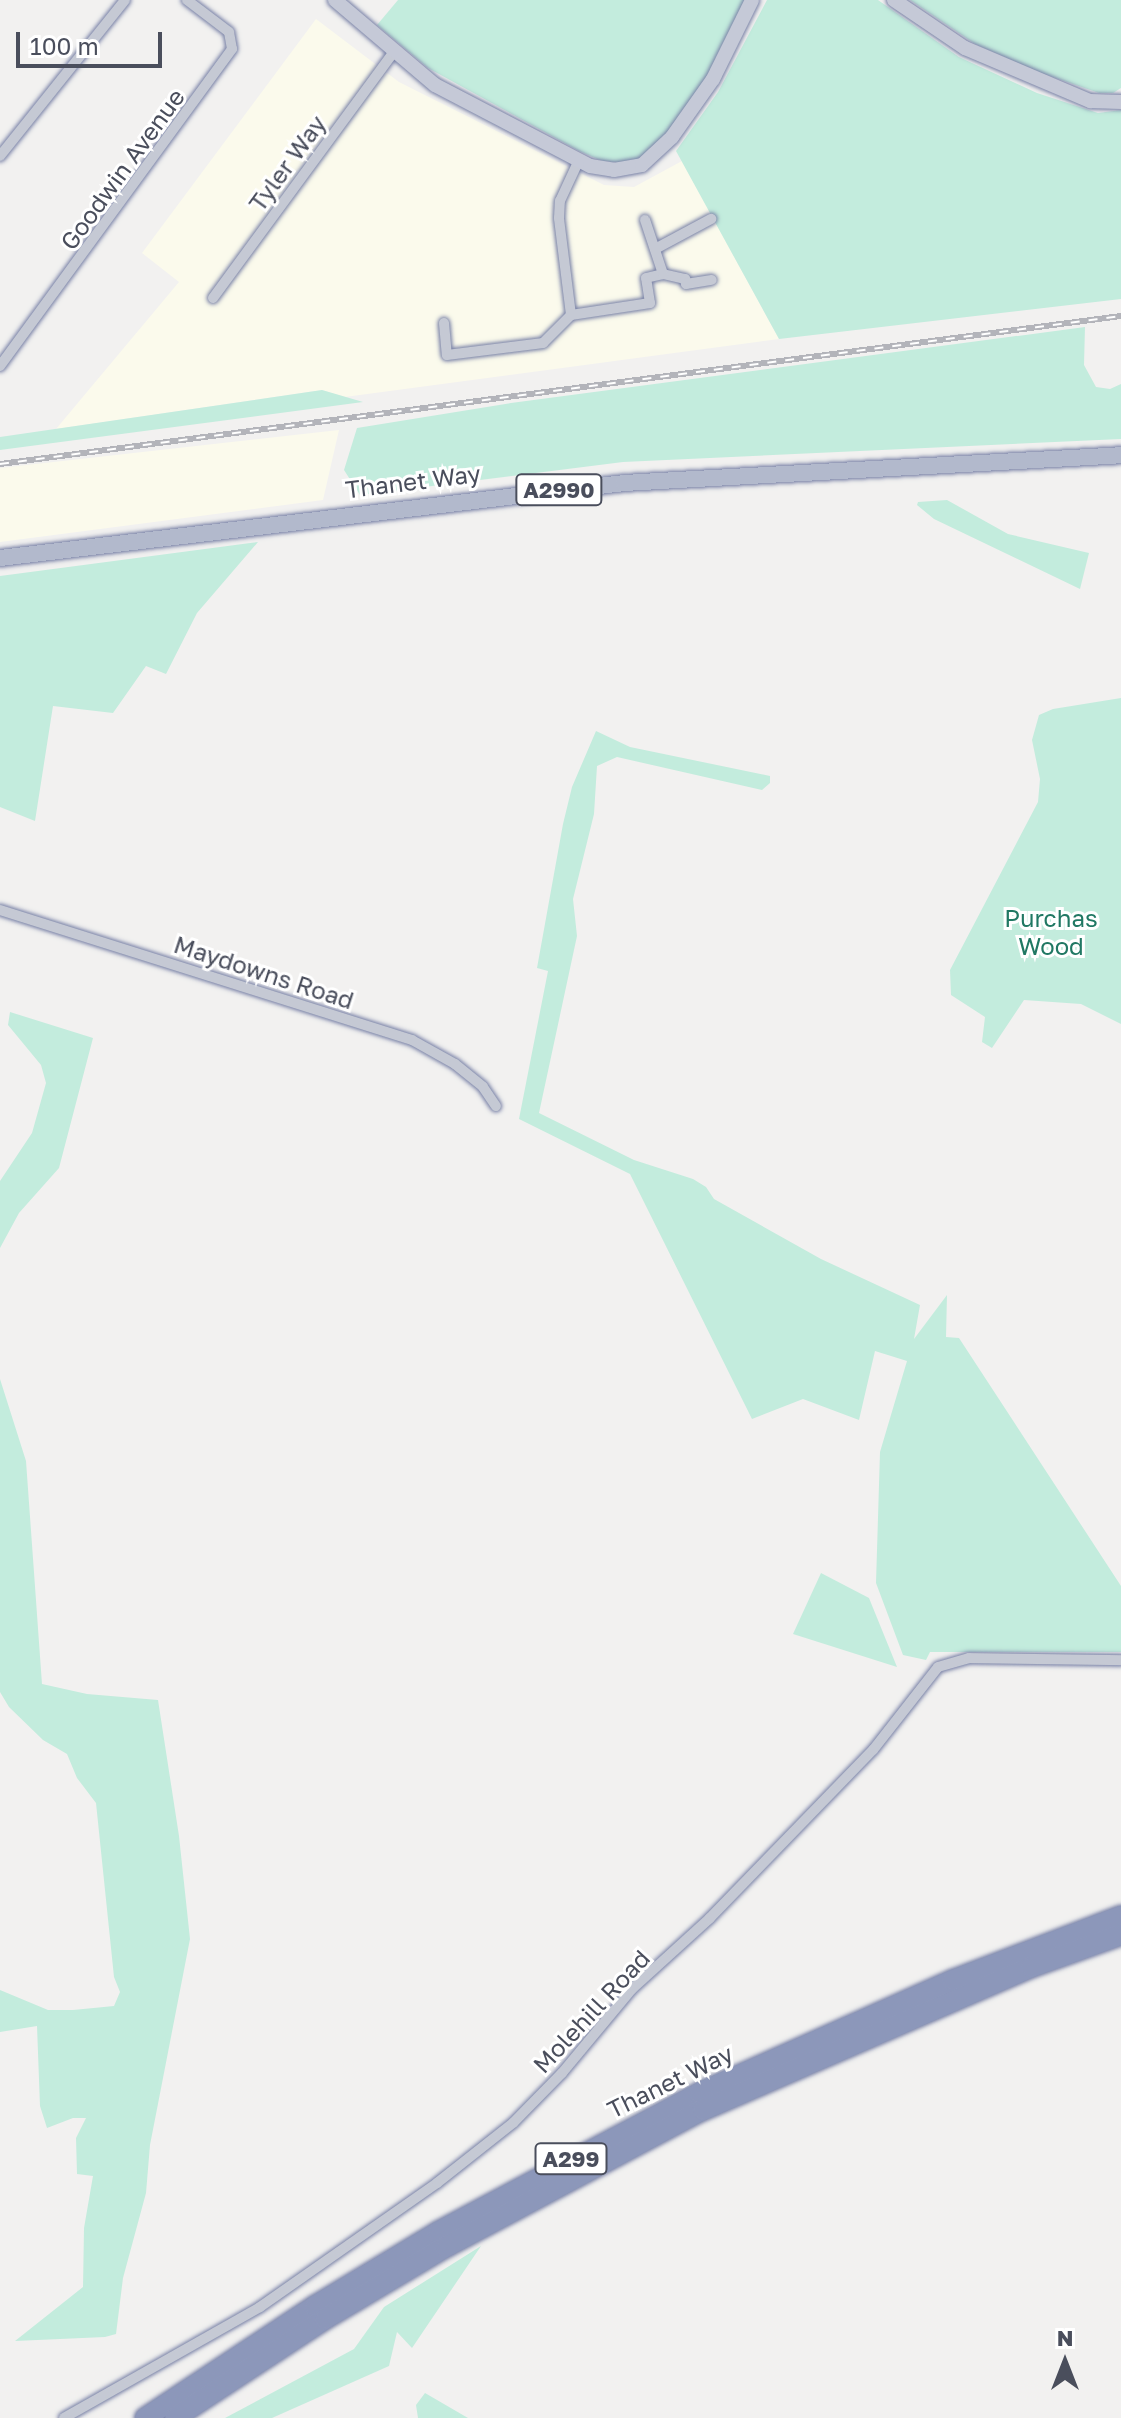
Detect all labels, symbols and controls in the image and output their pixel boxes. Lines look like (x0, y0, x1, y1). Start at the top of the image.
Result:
scale bar (20, 16, 166, 66)
text: 100 m (30, 31, 99, 60)
street label: Goodwin Avenue (54, 83, 190, 255)
street label: Tyler Way (243, 109, 331, 217)
street label: Thanet Way (344, 458, 482, 504)
road number: A2990 (515, 472, 603, 508)
park label: Purchas Wood (1004, 904, 1098, 960)
street label: Maydowns Road (170, 929, 358, 1015)
street label: Molehill Road (527, 1943, 655, 2079)
street label: Thanet Way (603, 2038, 737, 2124)
road number: A299 (533, 2141, 609, 2177)
north arrow (1025, 2322, 1105, 2402)
text: N (1057, 2324, 1073, 2351)

